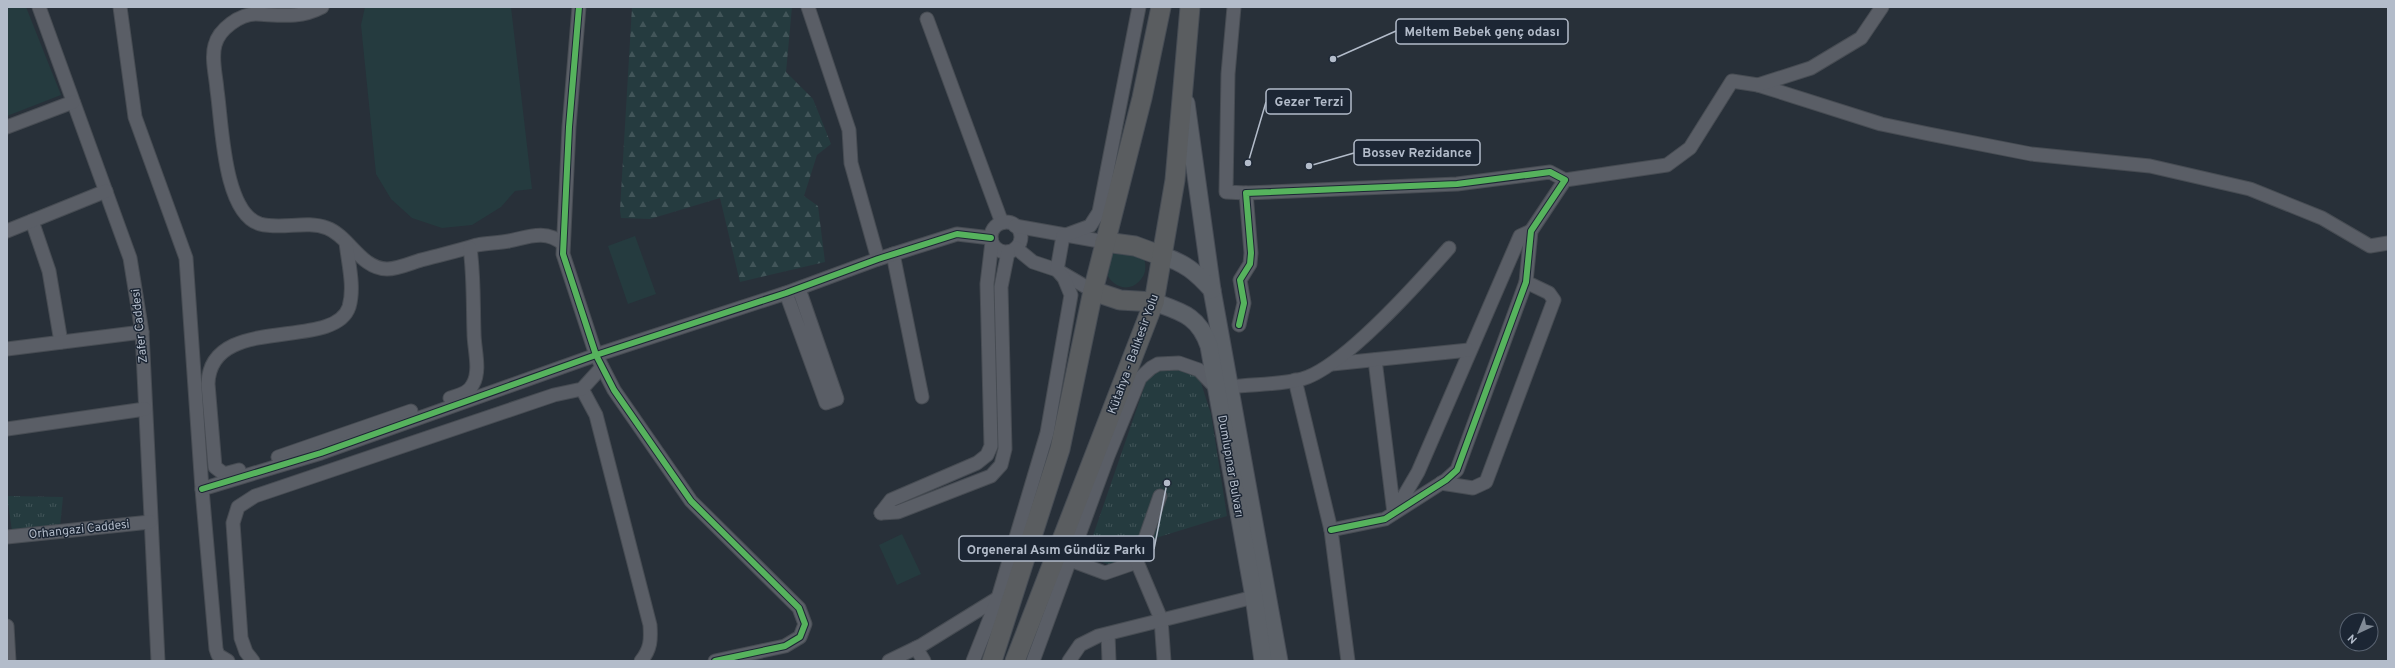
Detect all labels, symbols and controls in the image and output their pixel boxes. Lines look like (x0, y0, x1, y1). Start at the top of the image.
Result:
callout: Meltem Bebek genç odası (1396, 19, 1568, 44)
text: Meltem Bebek genç odası (1404, 25, 1560, 41)
callout: Gezer Terzi (1266, 89, 1351, 114)
text: Gezer Terzi (1275, 95, 1343, 111)
callout: Bossev Rezidance (1354, 140, 1480, 165)
text: Bossev Rezidance (1362, 146, 1472, 162)
street label: Zafer Caddesi (128, 288, 152, 364)
street label: Kütahya - Balıkesir Yolu (1105, 292, 1163, 417)
street label: Dumlupınar Bulvarı (1213, 414, 1247, 519)
street label: Orhangazi Caddesi (28, 517, 130, 543)
callout: Orgeneral Asım Gündüz Parkı (959, 536, 1154, 561)
text: Orgeneral Asım Gündüz Parkı (967, 543, 1145, 559)
north arrow (2339, 612, 2379, 652)
text: N (2345, 631, 2360, 646)

